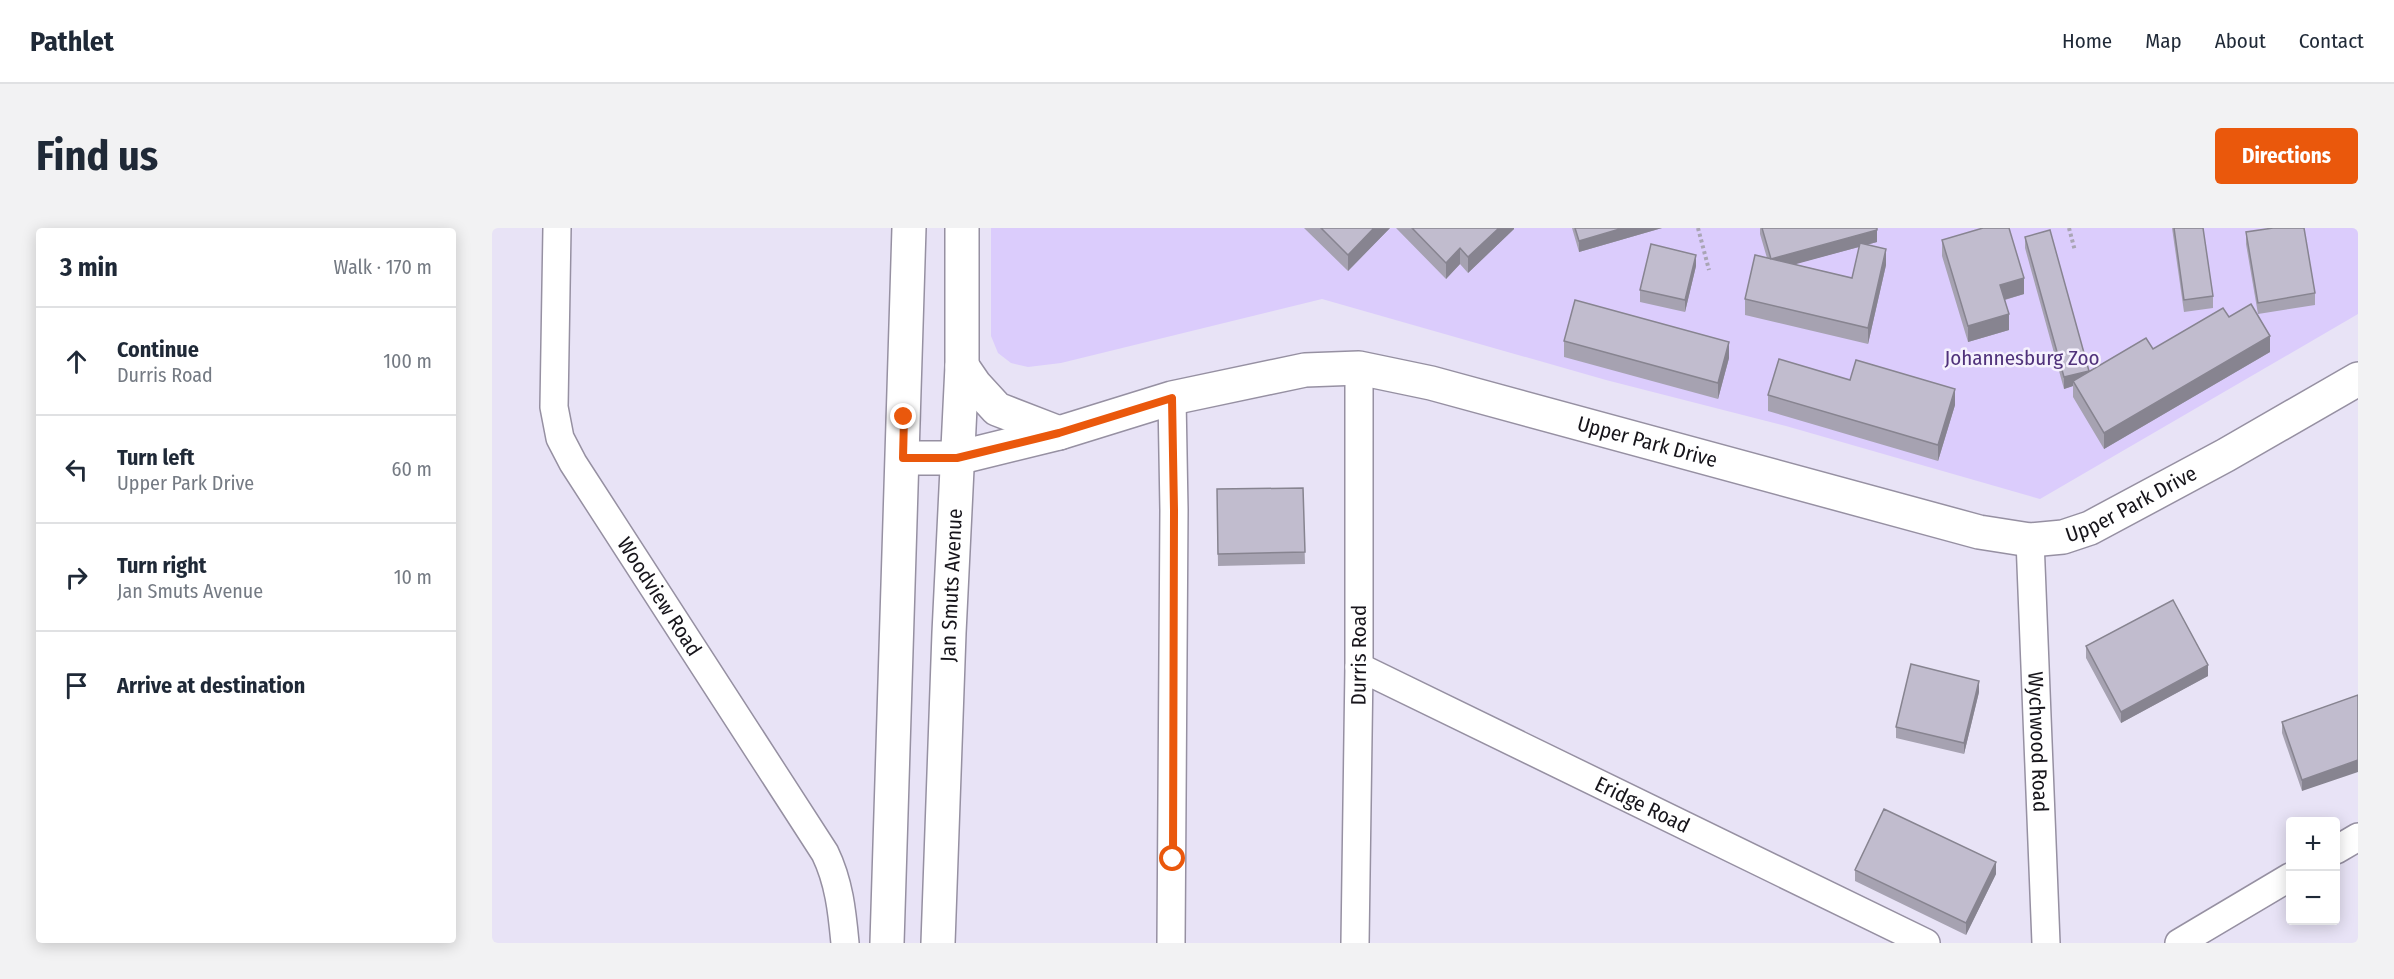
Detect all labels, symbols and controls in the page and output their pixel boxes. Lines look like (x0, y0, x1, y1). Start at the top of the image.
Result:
text: Pathlet (30, 25, 114, 58)
text: Home (2062, 28, 2112, 54)
text: Map (2145, 28, 2182, 54)
text: About (2215, 28, 2266, 54)
text: Contact (2299, 28, 2364, 54)
button: Directions (2215, 128, 2358, 184)
text: Find us (36, 131, 158, 181)
text: 3 min (60, 252, 118, 283)
text: Walk · 170 m (334, 255, 432, 279)
text: Continue (117, 336, 199, 363)
icon: ahead (60, 345, 93, 378)
park label: Johannesburg Zoo (1944, 345, 2100, 371)
text: 100 m (383, 349, 432, 373)
text: Durris Road (117, 363, 213, 387)
route end (890, 403, 916, 429)
street label: Upper Park Drive (1574, 410, 1720, 473)
text: Turn left (117, 444, 195, 471)
icon: left (60, 453, 93, 486)
text: 60 m (392, 457, 432, 481)
street label: Upper Park Drive (2062, 460, 2201, 548)
text: Upper Park Drive (117, 471, 254, 495)
street label: Jan Smuts Avenue (935, 508, 968, 662)
street label: Woodview Road (612, 532, 707, 661)
text: Turn right (117, 552, 206, 579)
icon: right (60, 561, 93, 594)
text: 10 m (394, 565, 432, 589)
text: Jan Smuts Avenue (117, 579, 263, 603)
street label: Durris Road (1345, 605, 1372, 706)
icon: arrive (60, 669, 93, 702)
street label: Wychwood Road (2022, 671, 2054, 813)
text: Arrive at destination (117, 672, 305, 699)
street label: Eridge Road (1591, 771, 1694, 839)
map controls (2286, 817, 2340, 925)
button: + (2286, 817, 2340, 871)
route start (1159, 845, 1185, 871)
button: − (2286, 871, 2340, 925)

